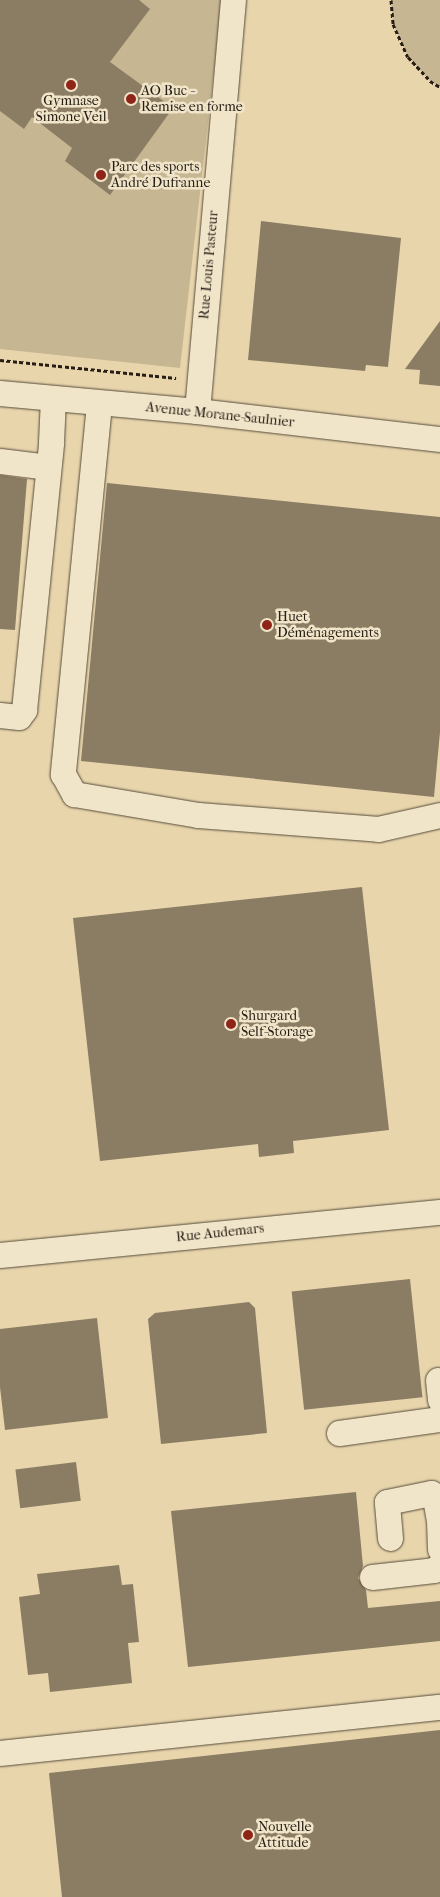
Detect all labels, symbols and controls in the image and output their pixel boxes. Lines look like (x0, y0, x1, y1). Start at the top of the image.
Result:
marker: Gymnase Simone Veil (65, 79, 77, 91)
place label: AO Buc - Remise en forme (141, 83, 243, 115)
place label: Gymnase Simone Veil (35, 93, 107, 125)
marker: AO Buc - Remise en forme (125, 93, 137, 105)
place label: Parc des sports André Dufranne (111, 159, 210, 192)
marker: Parc des sports André Dufranne (95, 169, 107, 181)
street label: Rue Louis Pasteur (196, 210, 222, 320)
street label: Avenue Morane-Saulnier (145, 399, 295, 431)
place label: Huet Déménagements (277, 609, 379, 642)
marker: Huet Déménagements (261, 619, 273, 631)
place label: Shurgard Self-Storage (241, 1008, 313, 1040)
marker: Shurgard Self-Storage (225, 1018, 237, 1030)
street label: Rue Audemars (175, 1220, 265, 1246)
place label: Nouvelle Attitude (258, 1819, 311, 1851)
marker: Nouvelle Attitude (242, 1829, 254, 1841)

